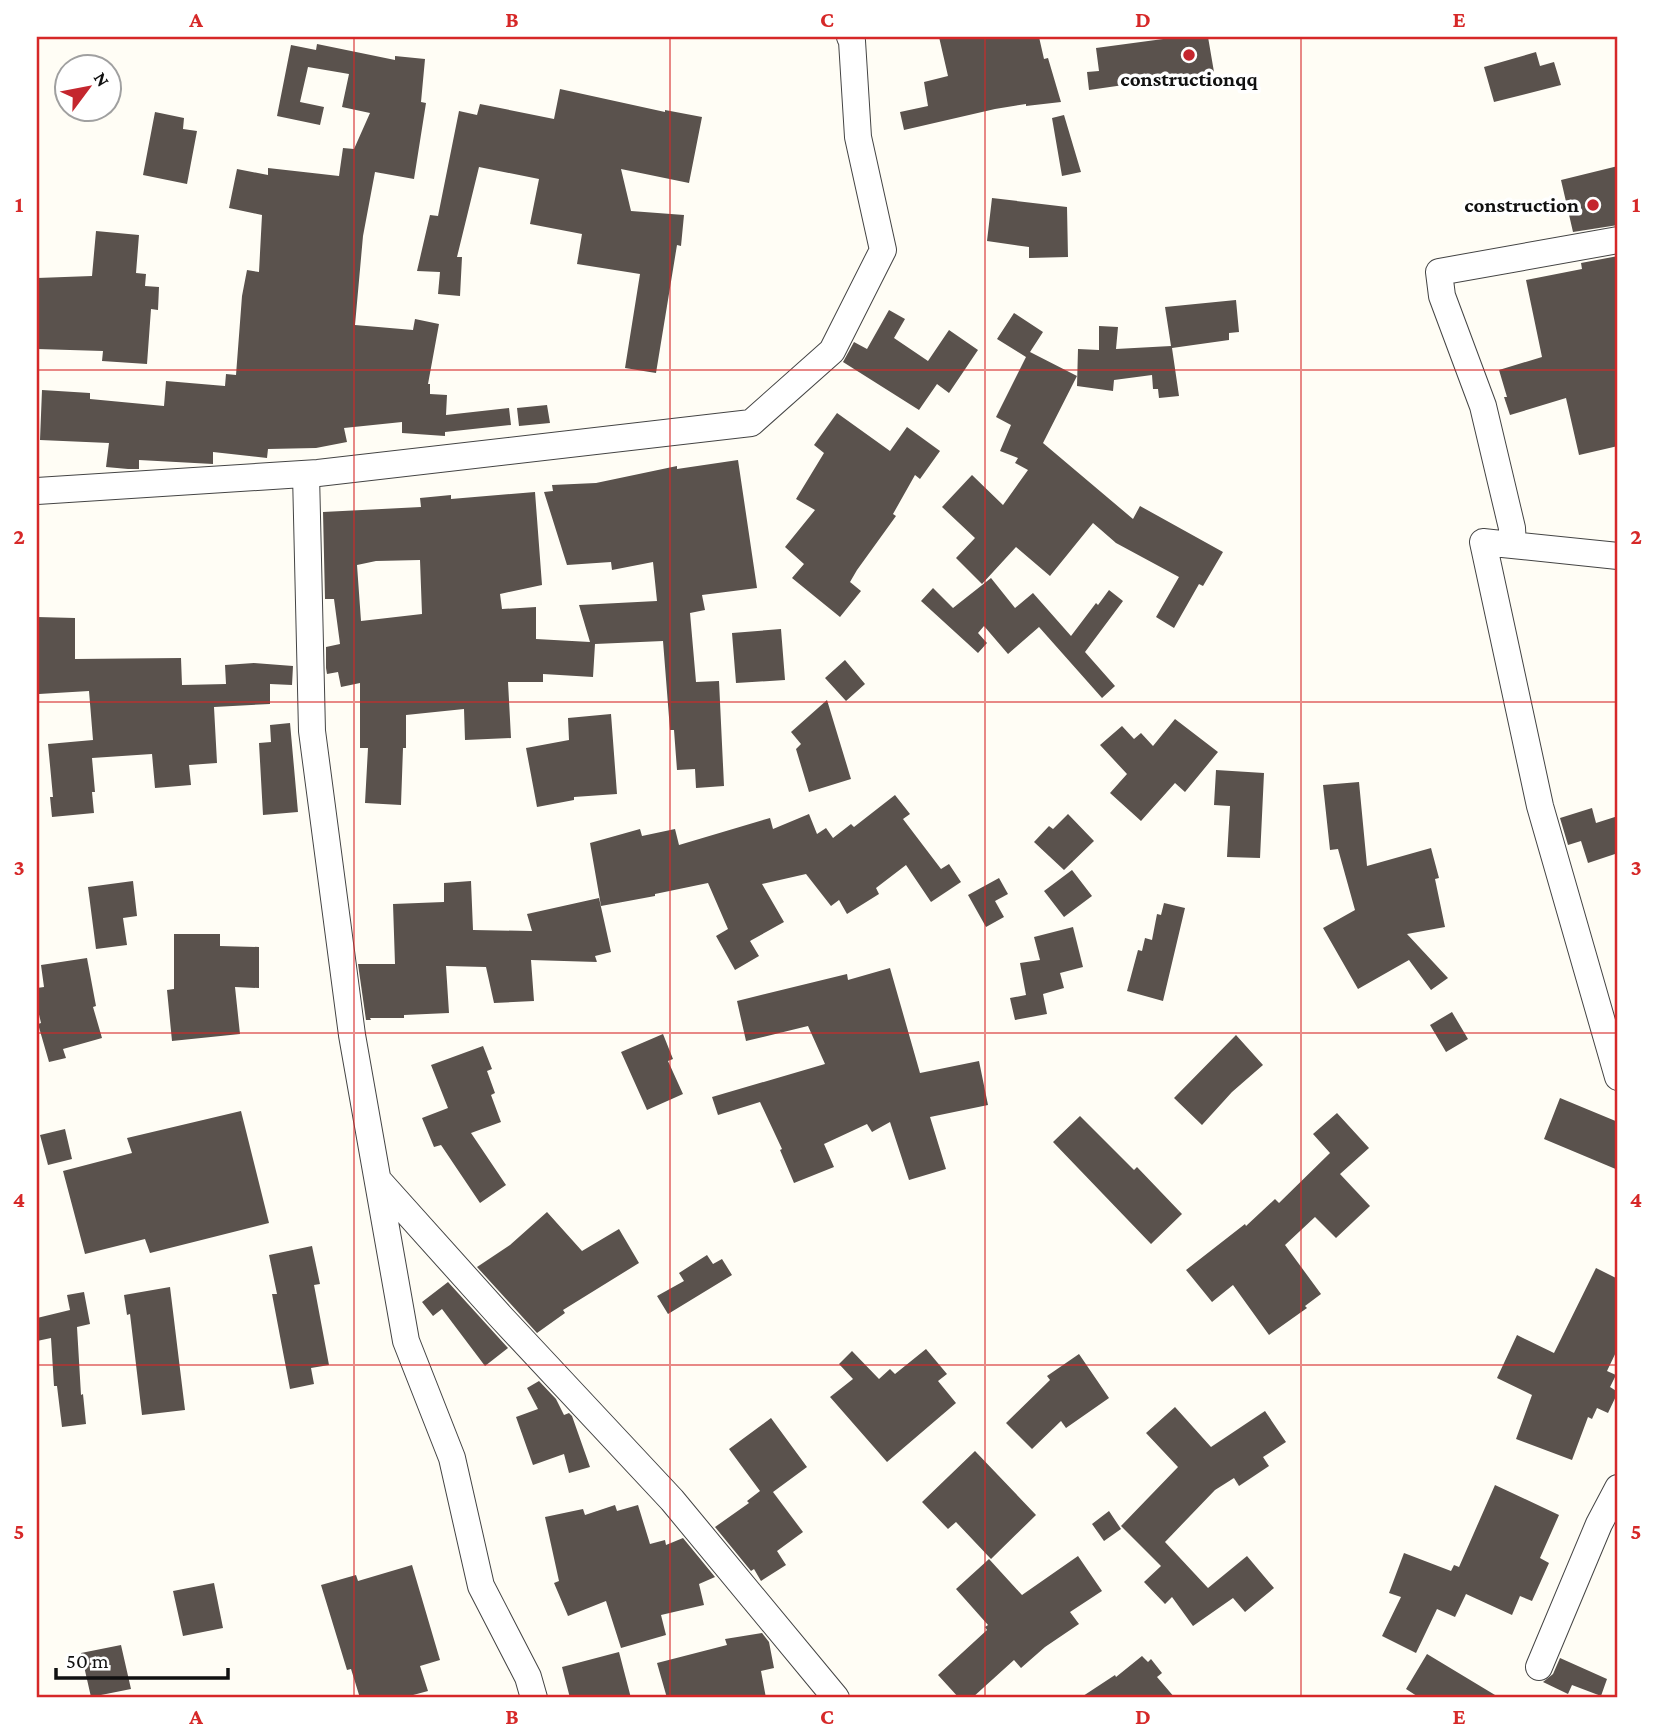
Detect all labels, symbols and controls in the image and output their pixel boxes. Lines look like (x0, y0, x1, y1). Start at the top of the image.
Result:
text: A (188, 6, 203, 32)
text: B (505, 6, 519, 32)
text: C (820, 6, 834, 32)
text: D (1135, 6, 1151, 32)
text: E (1452, 6, 1466, 32)
marker: constructionqq (1181, 47, 1197, 63)
north arrow (52, 52, 122, 122)
place label: constructionqq (1120, 67, 1258, 91)
text: N (90, 68, 114, 90)
text: 1 (15, 191, 24, 217)
text: 1 (1632, 191, 1641, 217)
place label: construction (1464, 193, 1579, 217)
marker: construction (1585, 197, 1601, 213)
text: 2 (13, 523, 25, 549)
text: 2 (1630, 523, 1642, 549)
text: 3 (13, 854, 25, 880)
text: 3 (1630, 854, 1642, 880)
text: 4 (13, 1186, 25, 1212)
text: 4 (1630, 1186, 1642, 1212)
text: 5 (13, 1518, 25, 1544)
text: 5 (1630, 1518, 1642, 1544)
scale bar (56, 1637, 228, 1681)
text: 50 m (66, 1649, 109, 1673)
text: A (188, 1703, 203, 1729)
text: B (505, 1703, 519, 1729)
text: C (820, 1703, 834, 1729)
text: D (1135, 1703, 1151, 1729)
text: E (1452, 1703, 1466, 1729)

